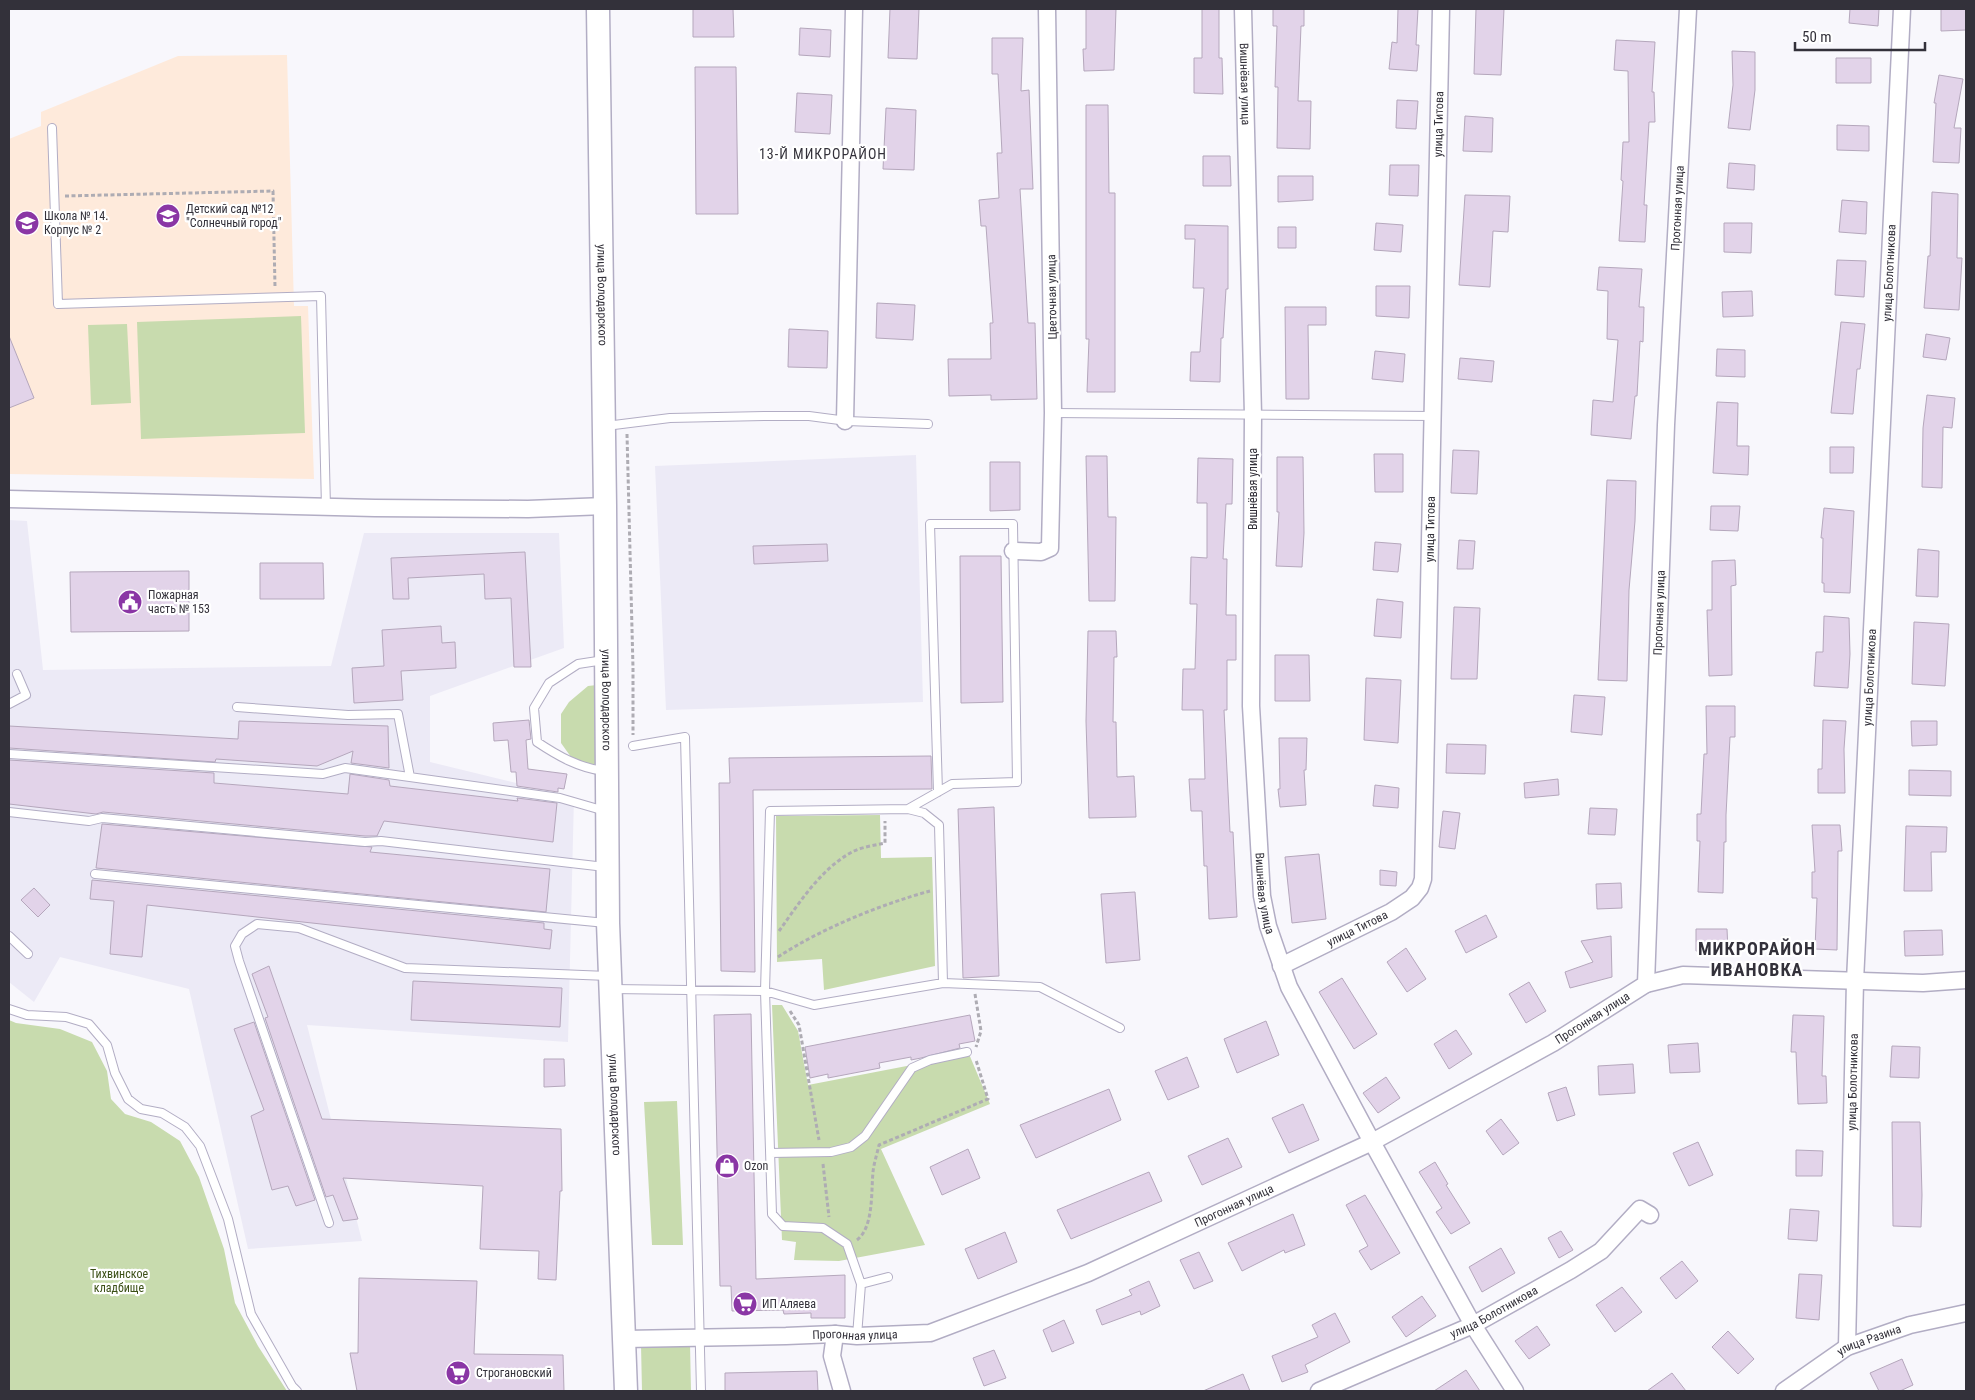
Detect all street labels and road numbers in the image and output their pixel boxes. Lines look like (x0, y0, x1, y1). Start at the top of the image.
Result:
street label: Вишнёвая улица (1237, 43, 1253, 126)
street label: улица Титова (1431, 91, 1446, 157)
street label: Прогонная улица (1668, 165, 1687, 251)
street label: улица Болотникова (1880, 224, 1899, 322)
street label: улица Володарского (594, 244, 610, 346)
street label: Цветочная улица (1044, 254, 1060, 340)
street label: Вишнёвая улица (1246, 448, 1260, 530)
street label: улица Титова (1423, 496, 1438, 562)
street label: Прогонная улица (1651, 570, 1668, 656)
street label: улица Болотникова (1860, 628, 1879, 726)
street label: улица Володарского (599, 649, 614, 751)
street label: Вишнёвая улица (1252, 852, 1277, 936)
street label: улица Титова (1325, 908, 1390, 949)
street label: Прогонная улица (1553, 989, 1632, 1047)
street label: улица Болотникова (1845, 1033, 1861, 1131)
street label: улица Володарского (606, 1054, 624, 1156)
street label: Прогонная улица (1192, 1181, 1276, 1230)
street label: улица Болотникова (1448, 1283, 1540, 1341)
street label: улица Разина (1834, 1322, 1903, 1359)
street label: Прогонная улица (812, 1327, 898, 1343)

